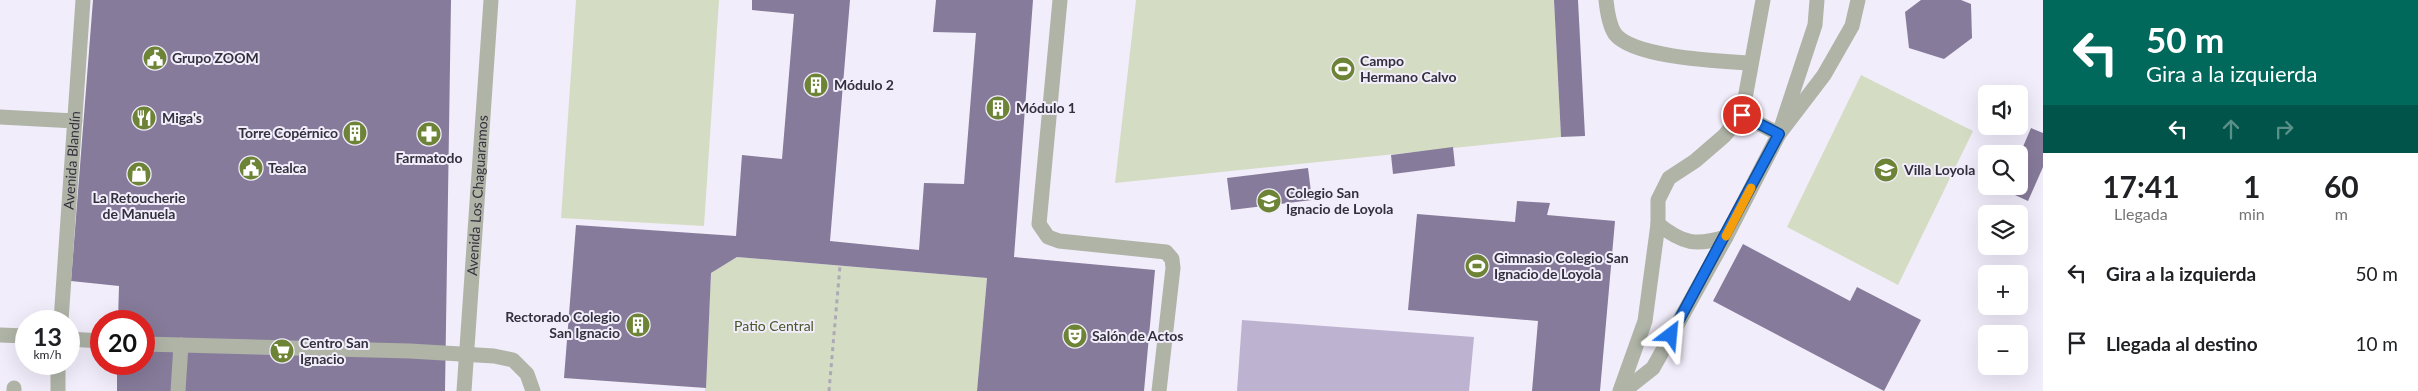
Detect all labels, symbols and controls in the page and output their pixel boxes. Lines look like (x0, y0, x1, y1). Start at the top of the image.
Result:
text: 50 m (2146, 18, 2224, 60)
icon: left (2063, 20, 2128, 85)
public building icon: Grupo ZOOM (142, 45, 168, 71)
place label: Grupo ZOOM (172, 49, 259, 66)
place label: Campo Hermano Calvo (1360, 52, 1457, 85)
sports icon: Campo Hermano Calvo (1330, 56, 1356, 82)
text: Gira a la izquierda (2146, 60, 2317, 87)
building icon: Módulo 2 (803, 72, 829, 98)
place label: Módulo 2 (834, 76, 894, 93)
map controls (1978, 85, 2028, 375)
button: sound (1978, 85, 2028, 135)
pin (1721, 94, 1763, 136)
building icon: Módulo 1 (985, 95, 1011, 121)
place label: Módulo 1 (1016, 99, 1076, 116)
icon: arrive (1728, 101, 1756, 129)
restaurant icon: Miga's (131, 105, 157, 131)
place label: Miga's (162, 109, 202, 126)
street label: Avenida Blandín (60, 110, 83, 210)
street label: Avenida Los Chaguaramos (463, 115, 491, 276)
icon: left (2164, 115, 2192, 143)
icon: ahead (2217, 115, 2245, 143)
icon: right (2270, 115, 2298, 143)
building icon: Torre Copérnico (342, 120, 368, 146)
pharmacy icon: Farmatodo (416, 121, 442, 147)
place label: Torre Copérnico (238, 124, 338, 141)
button: search (1978, 145, 2028, 195)
place label: Farmatodo (395, 149, 463, 166)
public building icon: Tealca (238, 155, 264, 181)
school or university icon: Villa Loyola (1873, 157, 1899, 183)
place label: Tealca (268, 159, 307, 176)
shop icon: La Retoucherie de Manuela (126, 161, 152, 187)
place label: Villa Loyola (1903, 161, 1975, 178)
text: 17:41 (2102, 168, 2180, 204)
text: 1 (2243, 168, 2260, 204)
text: 60 (2324, 168, 2359, 204)
place label: Colegio San Ignacio de Loyola (1286, 184, 1393, 217)
school or university icon: Colegio San Ignacio de Loyola (1256, 188, 1282, 214)
place label: La Retoucherie de Manuela (92, 189, 186, 222)
text: Llegada (2114, 204, 2168, 223)
text: min (2239, 204, 2265, 223)
text: m (2335, 204, 2348, 223)
button: layers (1978, 205, 2028, 255)
place label: Gimnasio Colegio San Ignacio de Loyola (1494, 249, 1629, 282)
sports icon: Gimnasio Colegio San Ignacio de Loyola (1464, 253, 1490, 279)
icon: left (2063, 259, 2091, 287)
text: Gira a la izquierda (2106, 262, 2256, 285)
text: 50 m (2355, 262, 2398, 285)
button: + (1978, 265, 2028, 315)
place label: Rectorado Colegio San Ignacio (505, 308, 620, 341)
position arrow (1644, 308, 1696, 360)
speed limit sign: 20 (90, 310, 155, 375)
building icon: Rectorado Colegio San Ignacio (625, 312, 651, 338)
park label: Patio Central (734, 317, 814, 334)
text: 13 (33, 321, 62, 351)
theatre icon: Salón de Actos (1062, 323, 1088, 349)
button: − (1978, 325, 2028, 375)
place label: Salón de Actos (1092, 327, 1184, 344)
icon: arrive (2063, 329, 2091, 357)
text: Llegada al destino (2106, 332, 2258, 355)
text: 10 m (2355, 332, 2398, 355)
place label: Centro San Ignacio (300, 334, 369, 367)
supermarket icon: Centro San Ignacio (269, 338, 295, 364)
text: km/h (33, 347, 62, 362)

